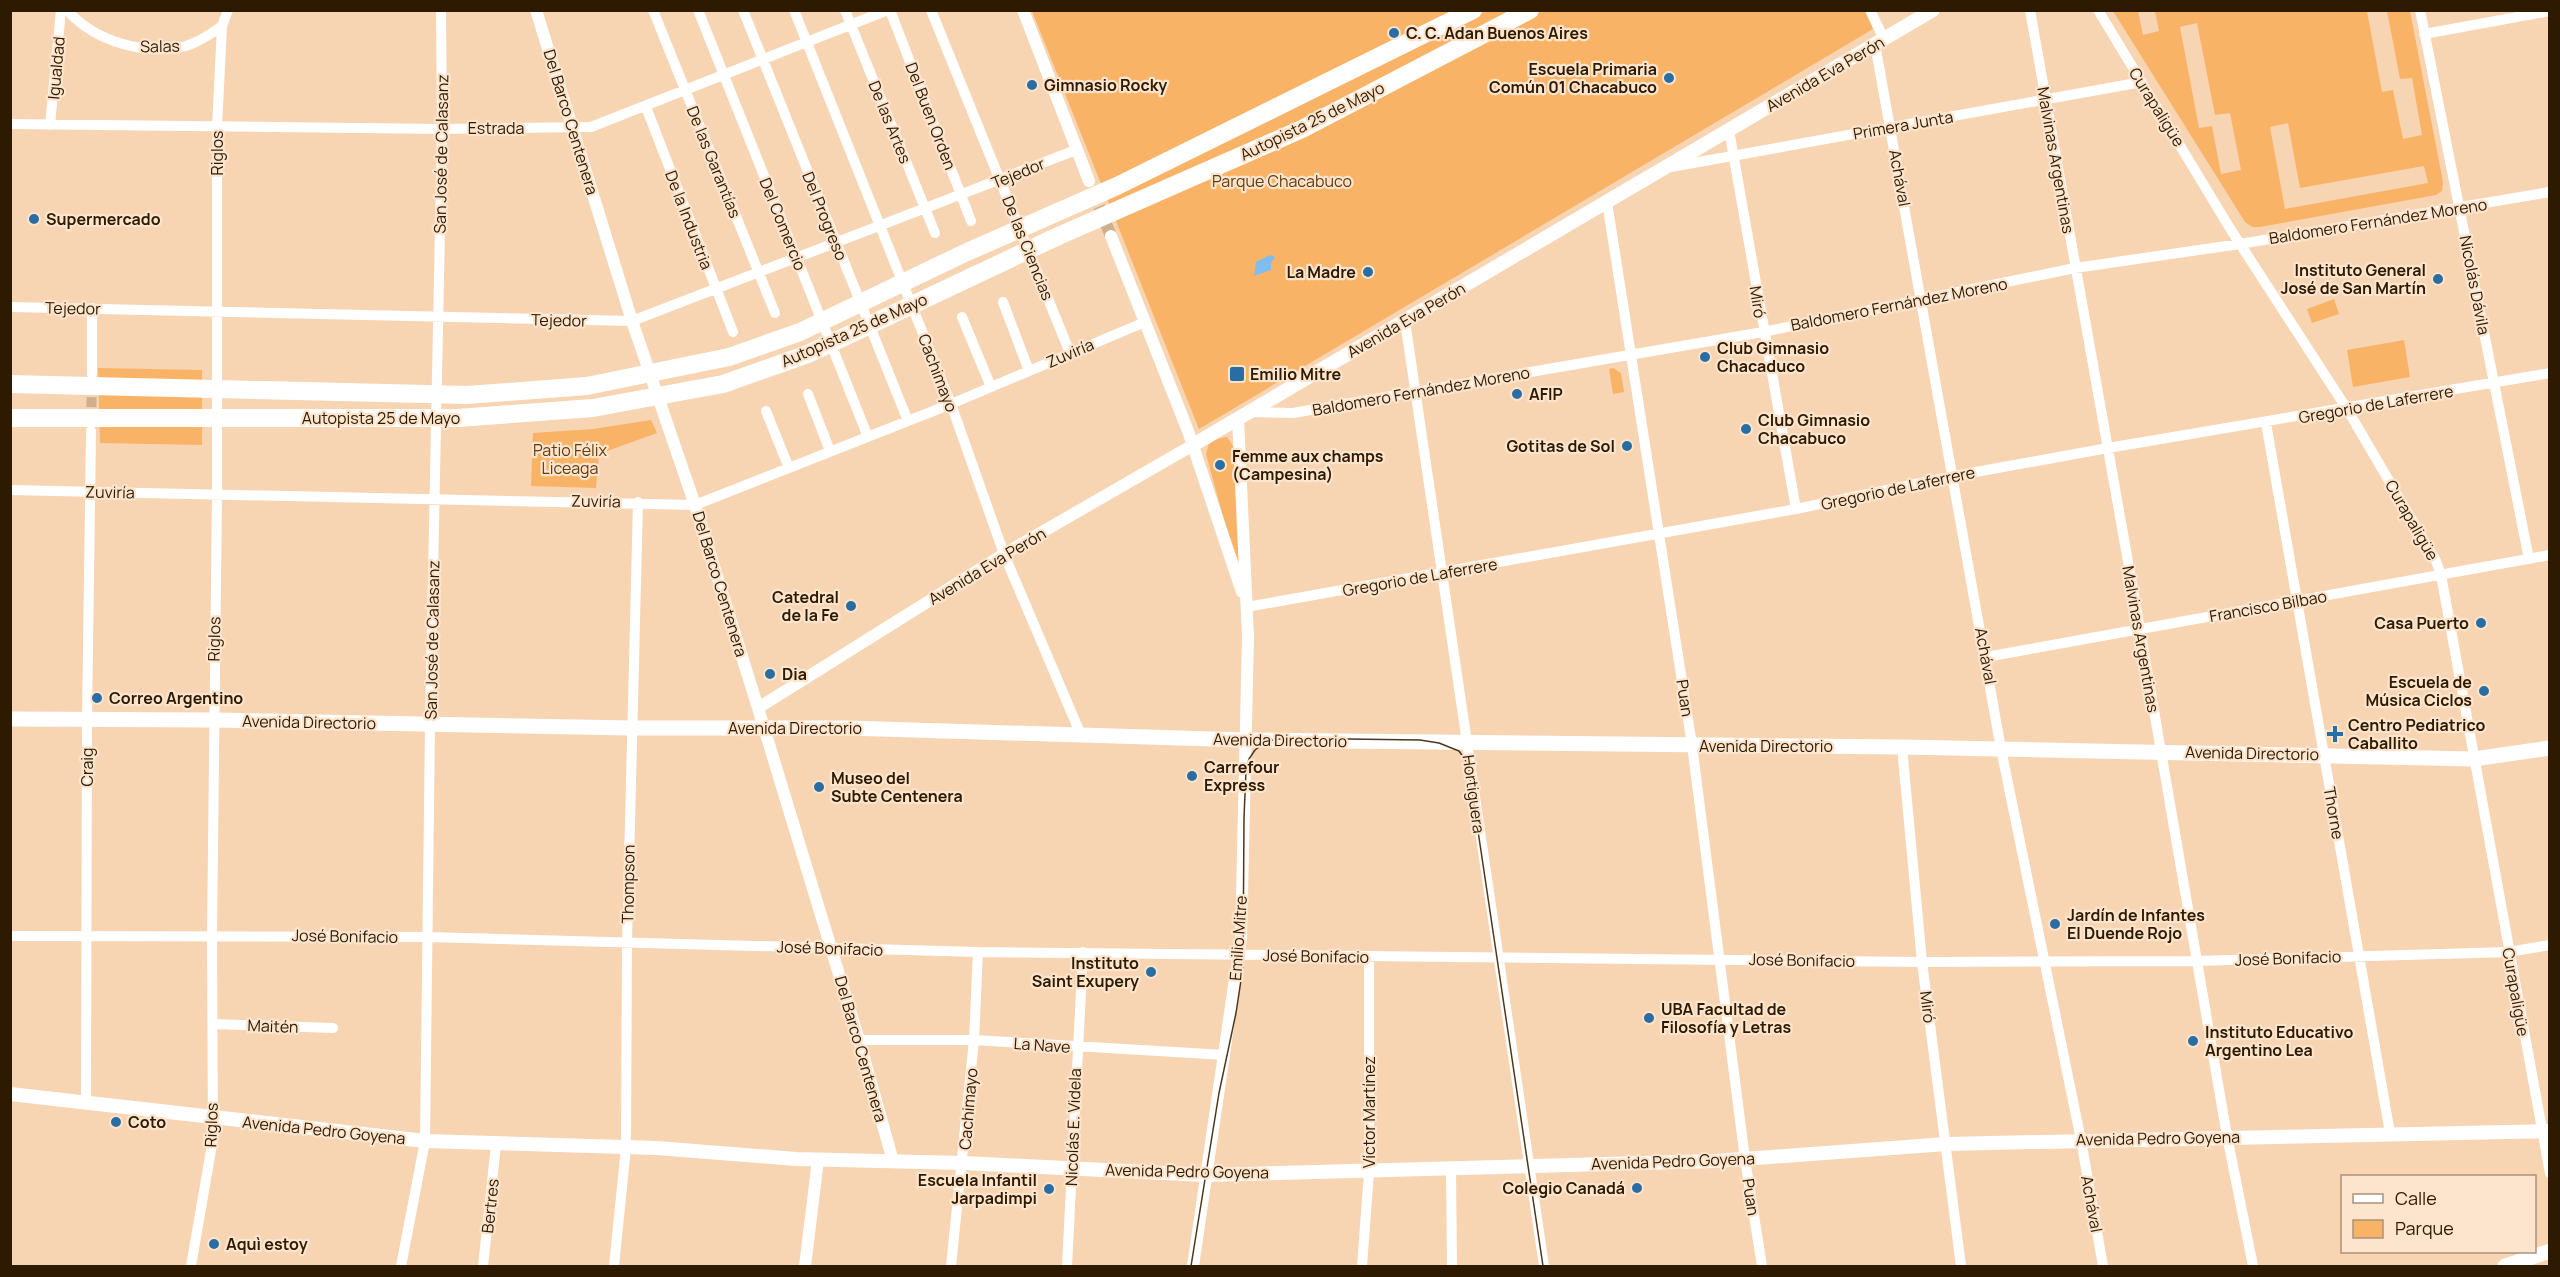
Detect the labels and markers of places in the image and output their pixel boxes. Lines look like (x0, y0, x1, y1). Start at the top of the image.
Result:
place label: C. C. Adan Buenos Aires (1406, 22, 1588, 44)
marker: C. C. Adan Buenos Aires (1387, 26, 1401, 40)
place label: Escuela Primaria Común 01 Chacabuco (1489, 58, 1657, 98)
marker: Escuela Primaria Común 01 Chacabuco (1662, 71, 1676, 85)
place label: Gimnasio Rocky (1044, 74, 1167, 96)
marker: Gimnasio Rocky (1025, 78, 1039, 92)
place label: Supermercado (46, 208, 161, 230)
marker: Supermercado (27, 212, 41, 226)
place label: Instituto General José de San Martín (2280, 259, 2426, 299)
place label: La Madre (1286, 261, 1356, 283)
marker: La Madre (1361, 265, 1375, 279)
marker: Instituto General José de San Martín (2431, 272, 2445, 286)
place label: Club Gimnasio Chacaduco (1717, 337, 1829, 377)
marker: Club Gimnasio Chacaduco (1698, 350, 1712, 364)
place label: Emilio Mitre (1250, 363, 1342, 385)
marker: Emilio Mitre (1228, 365, 1246, 383)
place label: AFIP (1529, 383, 1563, 405)
marker: AFIP (1510, 387, 1524, 401)
place label: Club Gimnasio Chacabuco (1758, 409, 1870, 449)
marker: Club Gimnasio Chacabuco (1739, 422, 1753, 436)
place label: Gotitas de Sol (1506, 435, 1615, 457)
marker: Gotitas de Sol (1620, 439, 1634, 453)
place label: Femme aux champs (Campesina) (1232, 445, 1384, 485)
marker: Femme aux champs (Campesina) (1213, 458, 1227, 472)
place label: Catedral de la Fe (772, 586, 839, 626)
marker: Catedral de la Fe (844, 599, 858, 613)
place label: Casa Puerto (2374, 612, 2469, 634)
marker: Casa Puerto (2474, 616, 2488, 630)
place label: Dia (782, 663, 807, 685)
marker: Dia (763, 667, 777, 681)
place label: Escuela de Música Ciclos (2366, 671, 2472, 711)
marker: Escuela de Música Ciclos (2477, 684, 2491, 698)
place label: Correo Argentino (109, 687, 243, 709)
marker: Correo Argentino (90, 691, 104, 705)
place label: Centro Pediatrico Caballito (2348, 714, 2486, 754)
marker: Centro Pediatrico Caballito (2326, 725, 2344, 743)
place label: Carrefour Express (1204, 756, 1279, 796)
place label: Museo del Subte Centenera (831, 767, 963, 807)
marker: Carrefour Express (1185, 769, 1199, 783)
marker: Museo del Subte Centenera (812, 780, 826, 794)
place label: Jardín de Infantes El Duende Rojo (2067, 904, 2205, 944)
marker: Jardín de Infantes El Duende Rojo (2048, 917, 2062, 931)
place label: Instituto Saint Exupery (1032, 952, 1139, 992)
marker: Instituto Saint Exupery (1144, 965, 1158, 979)
place label: UBA Facultad de Filosofía y Letras (1661, 998, 1791, 1038)
marker: UBA Facultad de Filosofía y Letras (1642, 1011, 1656, 1025)
place label: Instituto Educativo Argentino Lea (2205, 1021, 2354, 1061)
marker: Instituto Educativo Argentino Lea (2186, 1034, 2200, 1048)
place label: Coto (128, 1111, 166, 1133)
marker: Coto (109, 1115, 123, 1129)
place label: Escuela Infantil Jarpadimpi (918, 1169, 1037, 1209)
place label: Colegio Canadá (1502, 1177, 1625, 1199)
marker: Colegio Canadá (1630, 1181, 1644, 1195)
marker: Escuela Infantil Jarpadimpi (1042, 1182, 1056, 1196)
place label: Aquì estoy (226, 1233, 308, 1255)
marker: Aquì estoy (207, 1237, 221, 1251)

